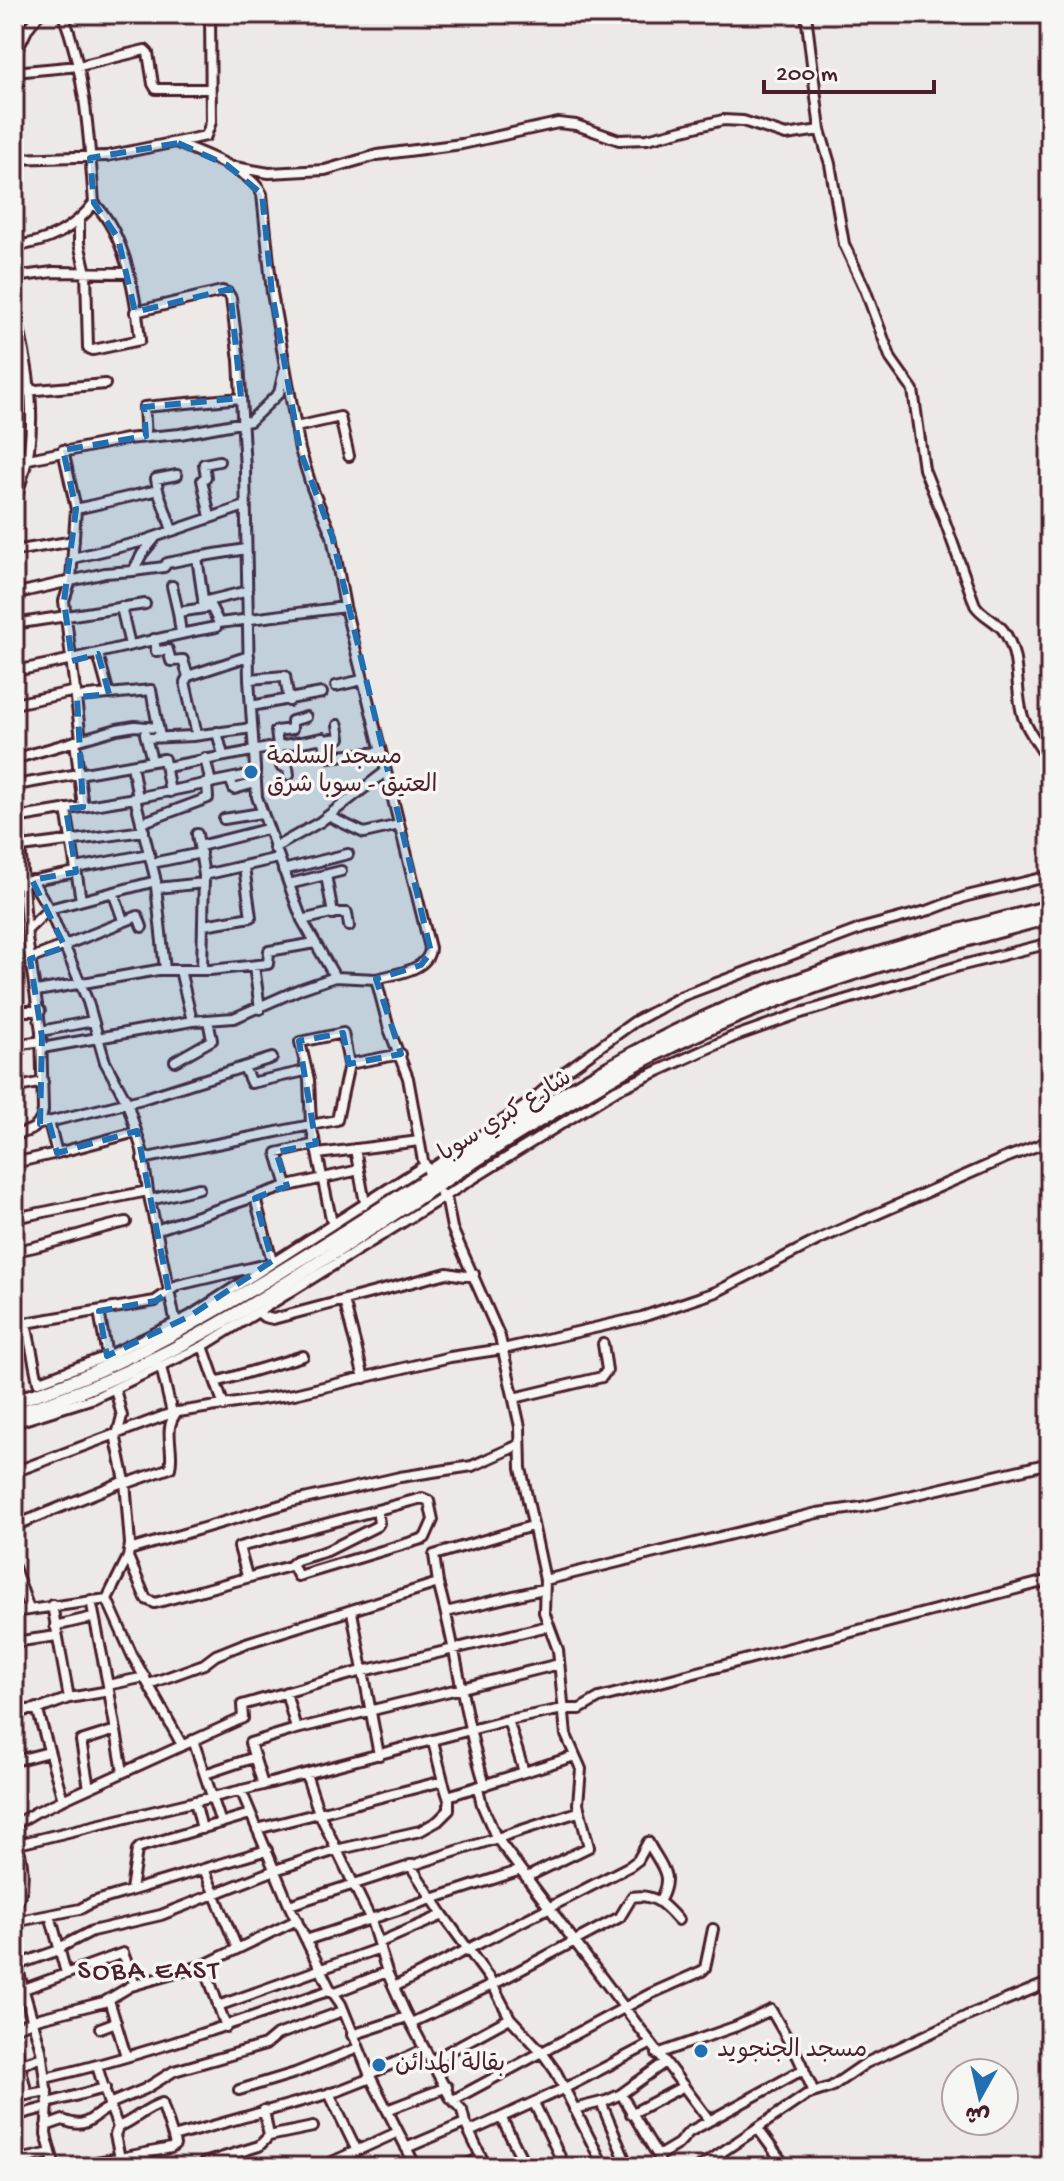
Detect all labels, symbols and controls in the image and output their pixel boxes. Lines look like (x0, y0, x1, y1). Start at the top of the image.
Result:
scale bar (764, 44, 934, 94)
text: 200 m (776, 61, 838, 90)
place label: مسجد السلمة العتيق - سوبا شرق (267, 744, 437, 801)
marker: مسجد السلمة العتيق - سوبا شرق (242, 763, 260, 781)
street label: شارع كبري سوبا (434, 1065, 578, 1169)
district label: SOBA EAST (77, 1956, 221, 1989)
place label: مسجد الجنجويد (717, 2037, 867, 2066)
marker: مسجد الجنجويد (692, 2042, 710, 2060)
place label: بقالة المدائن (395, 2051, 505, 2080)
marker: بقالة المدائن (370, 2056, 388, 2074)
north arrow (940, 2057, 1020, 2137)
text: ش (964, 2098, 992, 2127)

